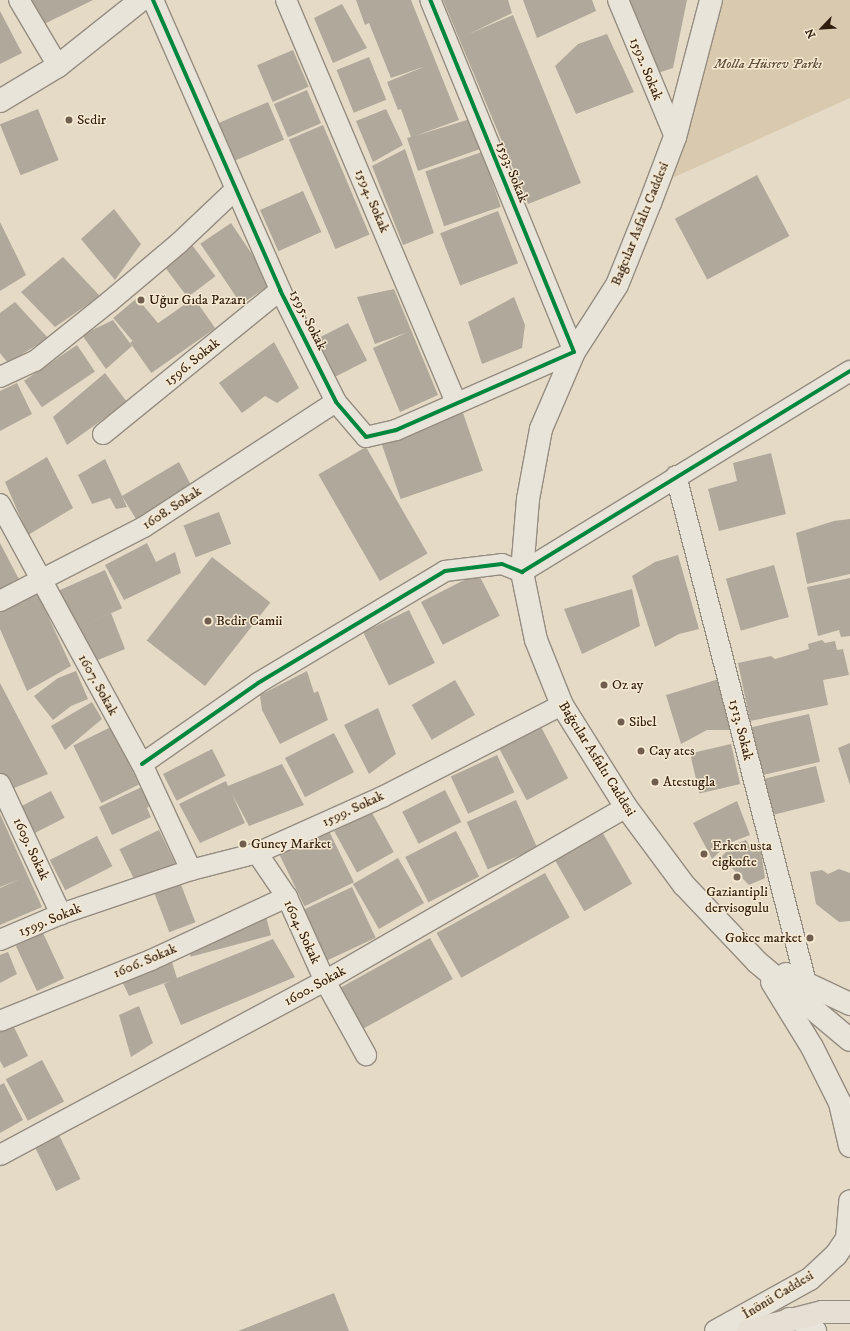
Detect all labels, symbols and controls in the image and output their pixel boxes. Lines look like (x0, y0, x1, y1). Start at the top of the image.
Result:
north arrow (802, 8, 842, 48)
text: N (803, 26, 819, 40)
street label: 1592. Sokak (626, 35, 666, 103)
park label: Molla Hüsrev Parkı (714, 56, 822, 72)
place label: Sedir (77, 112, 106, 128)
marker: Sedir (64, 115, 74, 125)
street label: 1593. Sokak (492, 139, 532, 205)
street label: Bağcılar Asfaltı Caddesi (607, 160, 673, 288)
street label: 1594. Sokak (351, 167, 393, 235)
street label: 1595. Sokak (286, 287, 330, 353)
place label: Uğur Gıda Pazarı (149, 292, 246, 308)
marker: Uğur Gıda Pazarı (136, 295, 146, 305)
street label: 1596. Sokak (161, 335, 223, 389)
street label: 1608. Sokak (139, 483, 205, 533)
place label: Bedir Camii (216, 613, 282, 629)
marker: Bedir Camii (203, 616, 213, 626)
street label: 1607. Sokak (74, 651, 122, 719)
place label: Oz ay (612, 677, 644, 693)
marker: Oz ay (599, 680, 609, 690)
street label: 1513. Sokak (725, 698, 757, 762)
street label: Bağcılar Asfaltı Caddesi (555, 699, 639, 819)
place label: Sibel (629, 714, 657, 730)
marker: Sibel (616, 717, 626, 727)
place label: Cay ates (649, 743, 695, 759)
marker: Cay ates (636, 746, 646, 756)
place label: Atestugla (663, 774, 715, 790)
marker: Atestugla (650, 777, 660, 787)
street label: 1599. Sokak (319, 787, 387, 831)
street label: 1609. Sokak (9, 815, 53, 883)
place label: Guney Market (251, 836, 331, 852)
place label: Erken usta cigkofte (712, 838, 772, 870)
marker: Guney Market (238, 839, 248, 849)
marker: Erken usta cigkofte (699, 849, 709, 859)
marker: Gaziantipli dervisogulu (732, 872, 742, 882)
place label: Gaziantipli dervisogulu (705, 884, 769, 916)
street label: 1604. Sokak (280, 897, 324, 967)
street label: 1599. Sokak (16, 900, 84, 940)
place label: Gokce market (725, 930, 802, 946)
marker: Gokce market (805, 933, 815, 943)
street label: 1606. Sokak (111, 940, 179, 982)
street label: 1600. Sokak (281, 962, 349, 1010)
street label: İnönü Caddesi (739, 1267, 817, 1323)

